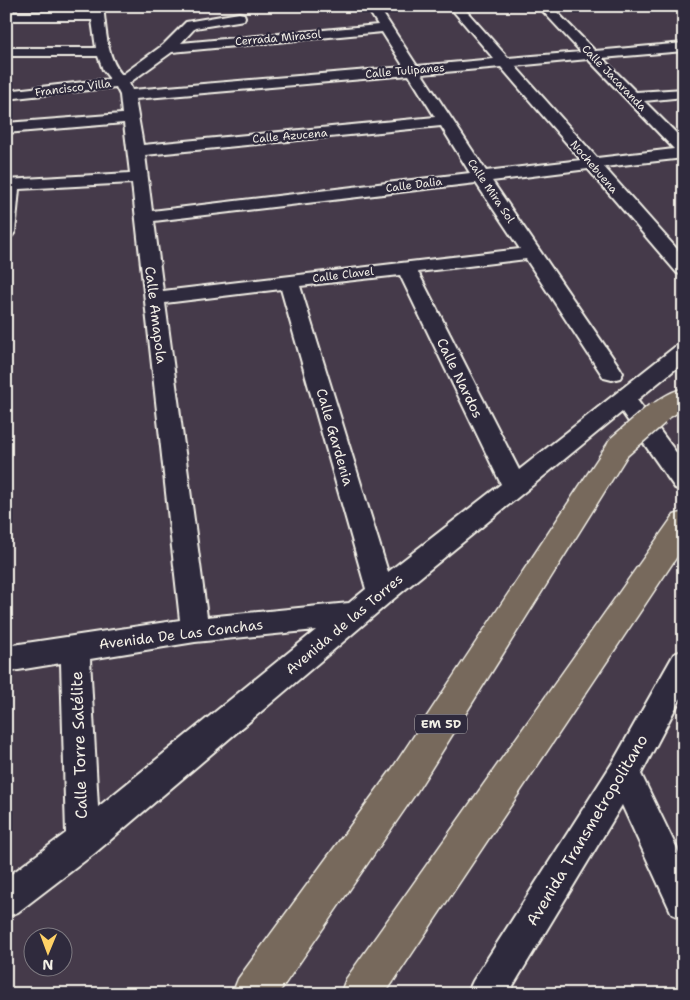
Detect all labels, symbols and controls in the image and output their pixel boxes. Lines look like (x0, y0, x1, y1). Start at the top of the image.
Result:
street label: Cerrada Mirasol (234, 27, 322, 49)
street label: Calle Jacaranda (578, 41, 650, 115)
street label: Calle Tulipanes (365, 60, 445, 82)
street label: Francisco Villa (34, 76, 112, 100)
street label: Calle Azucena (252, 125, 328, 147)
street label: Nochebuena (567, 137, 621, 197)
street label: Calle Mira Sol (464, 156, 518, 227)
street label: Calle Dalia (385, 174, 443, 196)
street label: Calle Clavel (312, 264, 375, 286)
street label: Calle Amapola (141, 265, 171, 365)
street label: Calle Nardos (433, 335, 487, 421)
street label: Calle Gardenia (312, 386, 358, 488)
street label: Avenida de las Torres (282, 570, 406, 678)
street label: Avenida De Las Conchas (98, 615, 264, 653)
street label: Calle Torre Satélite (66, 671, 92, 819)
road number: EM 5D (415, 714, 467, 734)
street label: Avenida Transmetropolitano (521, 730, 653, 930)
north arrow (22, 928, 72, 978)
text: N (42, 956, 53, 974)

